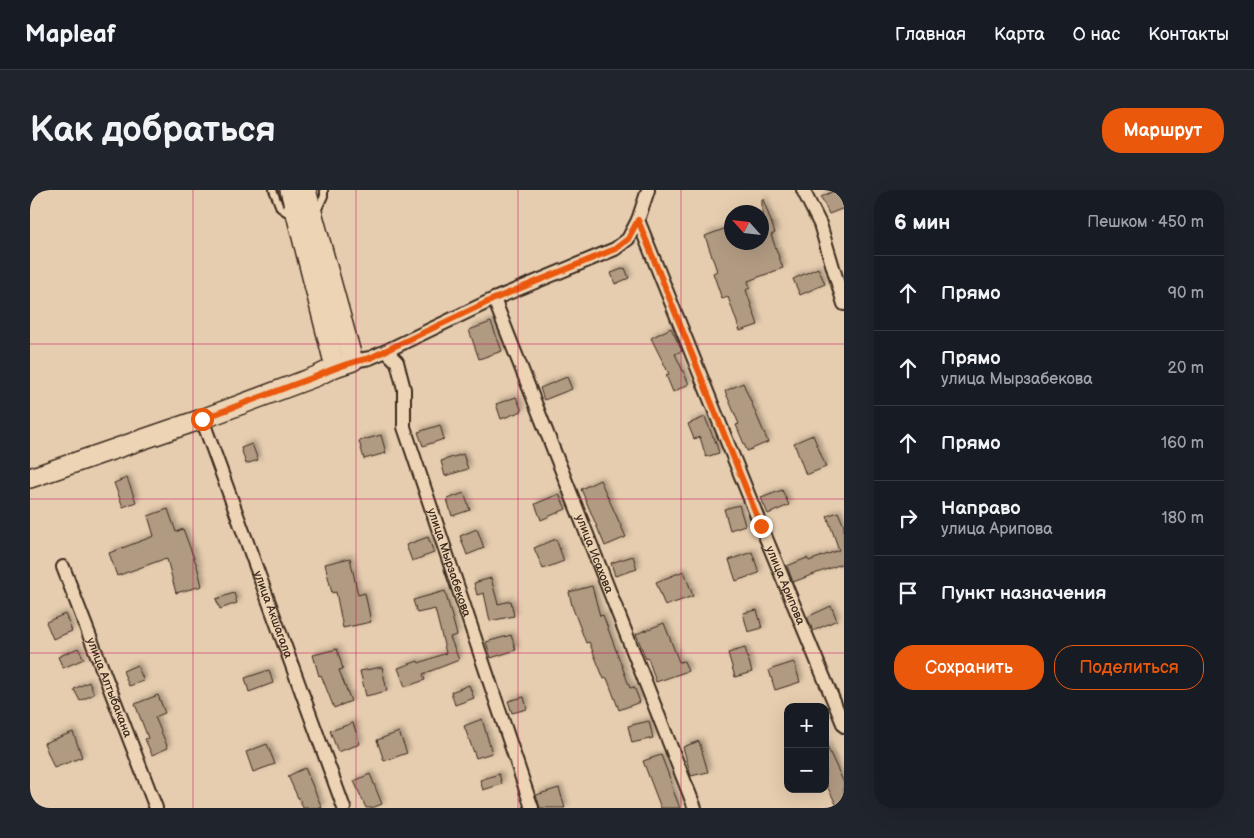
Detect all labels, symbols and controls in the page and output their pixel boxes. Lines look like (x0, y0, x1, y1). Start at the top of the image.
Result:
text: Mapleaf (25, 20, 116, 49)
text: Главная (895, 24, 966, 45)
text: Карта (994, 24, 1045, 45)
text: О нас (1073, 24, 1120, 45)
text: Контакты (1148, 24, 1229, 45)
button: Маршрут (1102, 108, 1224, 153)
text: Как добраться (30, 109, 276, 152)
north arrow (724, 205, 769, 250)
text: 6 мин (894, 210, 950, 235)
text: Пешком · 450 m (1087, 213, 1204, 232)
icon: ahead (894, 279, 922, 307)
text: Прямо (941, 282, 1001, 305)
text: 90 m (1168, 284, 1204, 303)
text: Прямо (941, 347, 1001, 370)
icon: ahead (894, 354, 922, 382)
text: 20 m (1168, 359, 1204, 378)
text: улица Мырзабекова (941, 370, 1093, 389)
route start (191, 408, 214, 431)
icon: ahead (894, 429, 922, 457)
text: Прямо (941, 432, 1001, 455)
text: 160 m (1161, 434, 1204, 453)
text: Направо (941, 497, 1021, 520)
icon: right (894, 504, 922, 532)
street label: улица Мырзабекова (424, 506, 474, 619)
text: 180 m (1162, 509, 1204, 528)
street label: улица Исахова (572, 513, 616, 596)
route end (750, 515, 773, 538)
text: улица Арипова (941, 520, 1053, 539)
street label: улица Арипова (762, 544, 808, 627)
street label: улица Акшагала (250, 569, 296, 660)
icon: arrive (894, 579, 922, 607)
text: Пункт назначения (941, 582, 1106, 605)
street label: улица Алтыбакана (83, 636, 135, 740)
button: Сохранить (894, 645, 1044, 690)
button: Поделиться (1054, 645, 1204, 690)
map controls (784, 703, 829, 793)
button: + (784, 703, 829, 748)
button: − (784, 748, 829, 793)

